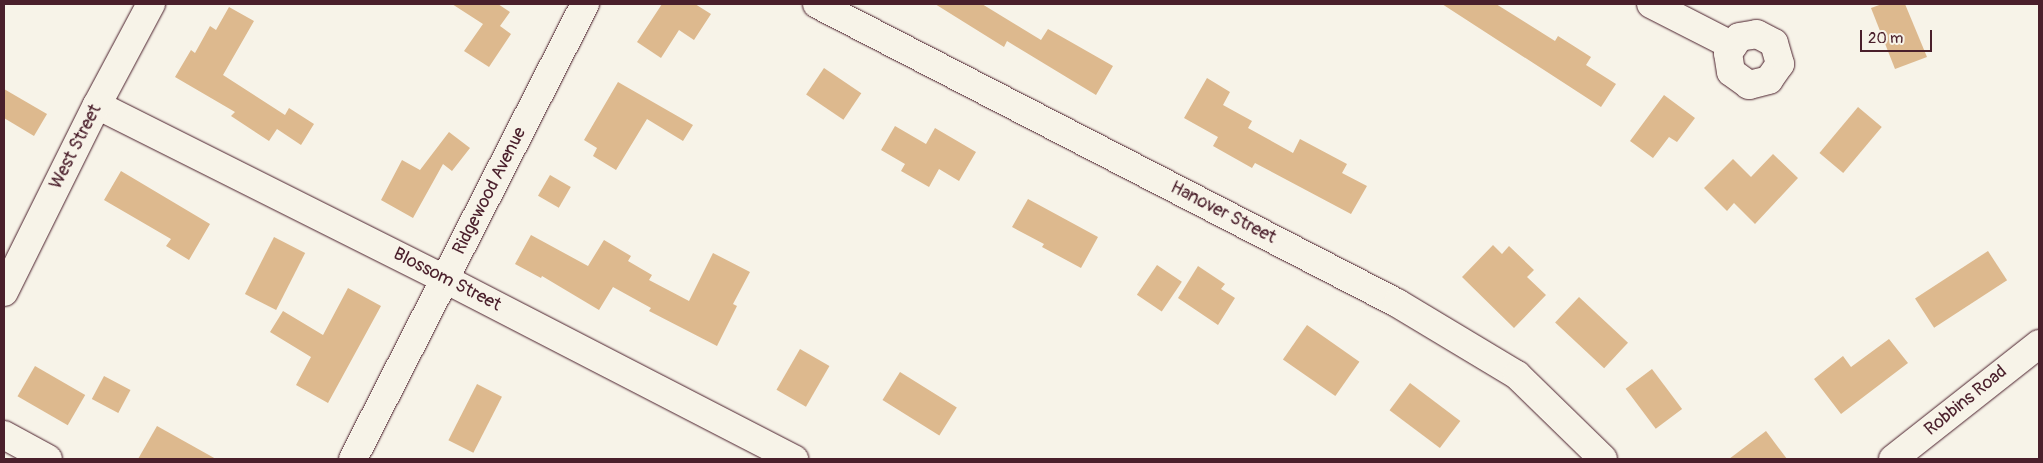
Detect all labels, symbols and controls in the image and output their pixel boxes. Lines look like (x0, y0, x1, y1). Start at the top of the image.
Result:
scale bar (1863, 20, 1936, 52)
text: 20 m (1868, 29, 1903, 48)
street label: West Street (45, 101, 107, 193)
street label: Ridgewood Avenue (449, 124, 531, 258)
street label: Hanover Street (1167, 177, 1279, 249)
street label: Blossom Street (389, 244, 505, 316)
street label: Robbins Road (1920, 361, 2012, 441)

